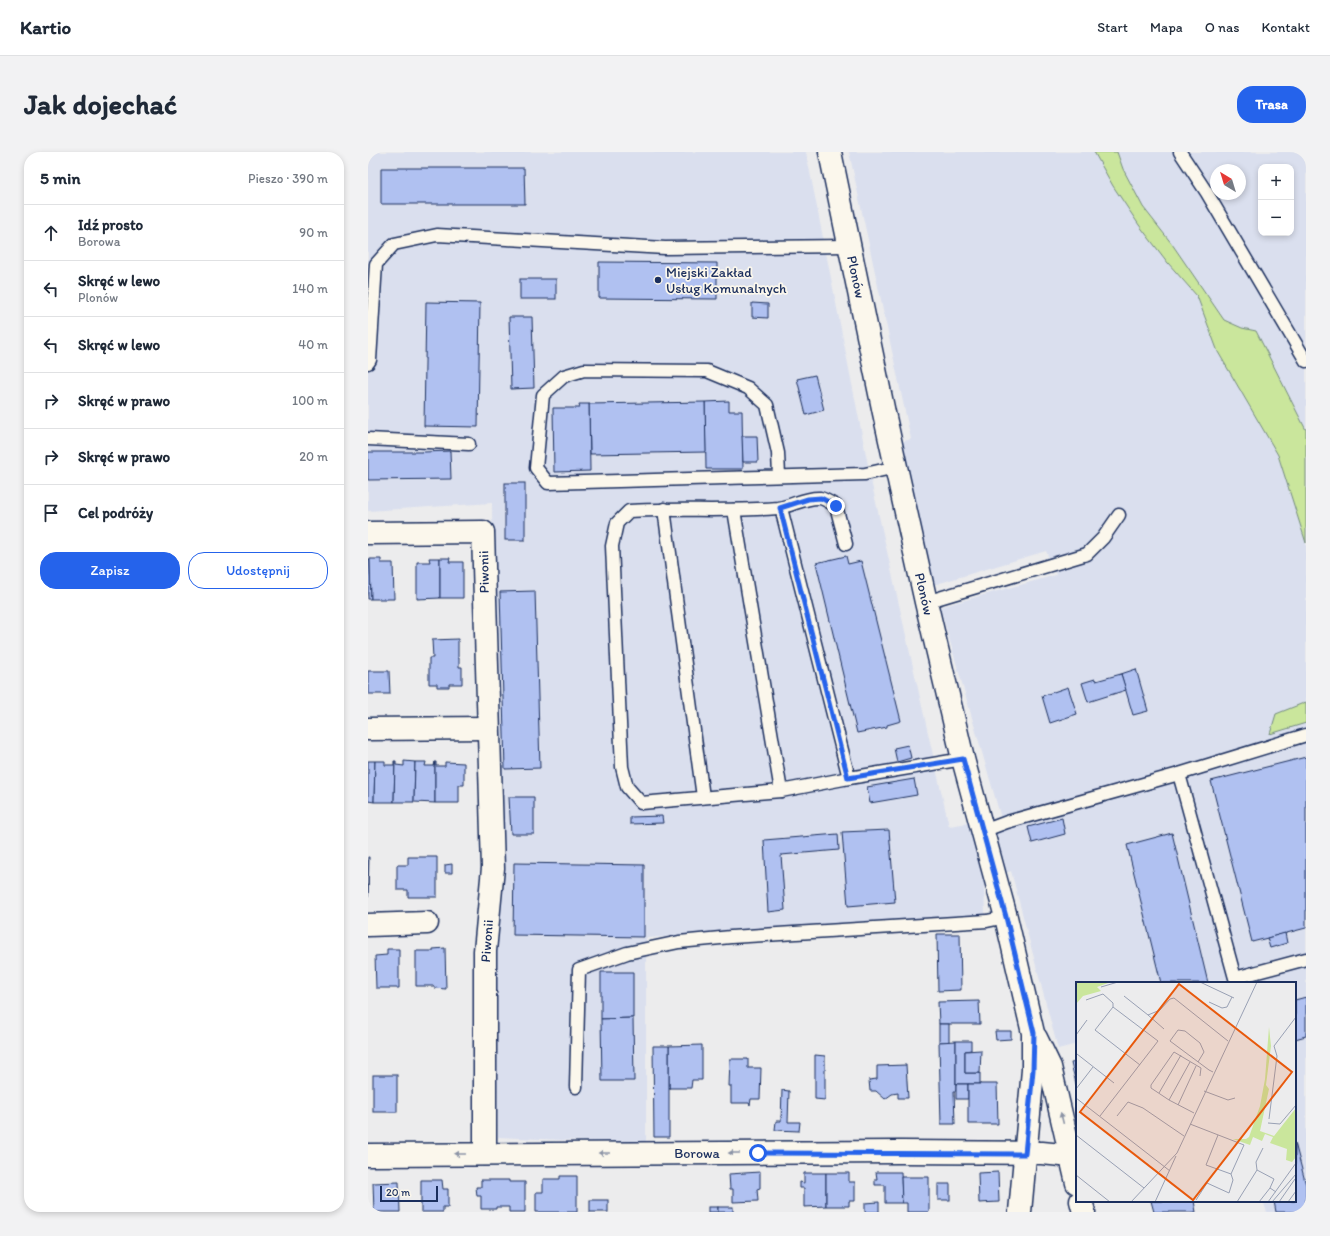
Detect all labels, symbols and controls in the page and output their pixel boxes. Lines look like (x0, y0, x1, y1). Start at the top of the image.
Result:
text: Kartio (20, 16, 71, 39)
text: Start (1097, 19, 1128, 36)
text: Mapa (1150, 19, 1183, 36)
text: O nas (1205, 19, 1239, 36)
text: Kontakt (1261, 19, 1310, 36)
button: Trasa (1237, 86, 1306, 123)
text: Jak dojechać (24, 87, 177, 121)
north arrow (1210, 164, 1246, 200)
map controls (1258, 164, 1294, 236)
button: + (1258, 164, 1294, 200)
text: 5 min (40, 168, 80, 188)
text: Pieszo · 390 m (248, 171, 328, 186)
button: − (1258, 200, 1294, 236)
text: Idź prosto (78, 216, 143, 234)
icon: ahead (40, 222, 62, 244)
text: 90 m (299, 225, 328, 240)
text: Borowa (78, 234, 120, 249)
street label: Plonów (843, 254, 869, 300)
place label: Miejski Zakład Usług Komunalnych (666, 264, 787, 297)
text: Skręć w lewo (78, 272, 160, 290)
marker: Miejski Zakład Usług Komunalnych (653, 275, 663, 285)
icon: left (40, 278, 62, 300)
text: 140 m (292, 281, 328, 296)
text: Plonów (78, 290, 118, 305)
icon: left (40, 334, 62, 356)
text: Skręć w lewo (78, 336, 160, 354)
text: 40 m (298, 337, 328, 352)
icon: right (40, 390, 62, 412)
text: Skręć w prawo (78, 392, 170, 410)
text: 100 m (292, 393, 328, 408)
icon: right (40, 446, 62, 468)
text: Skręć w prawo (78, 448, 170, 466)
text: 20 m (299, 449, 328, 464)
route end (827, 497, 845, 515)
icon: arrive (40, 502, 62, 524)
text: Cel podróży (78, 504, 153, 522)
street label: Piwonii (475, 550, 493, 594)
button: Zapisz (40, 552, 180, 589)
button: Udostępnij (188, 552, 328, 589)
street label: Plonów (911, 571, 937, 617)
street label: Piwonii (477, 919, 497, 963)
inset map (1076, 982, 1296, 1202)
one-way arrow (1058, 1111, 1064, 1124)
route start (749, 1144, 767, 1162)
street label: Borowa (674, 1145, 721, 1162)
one-way arrow (597, 1150, 610, 1156)
one-way arrow (727, 1150, 740, 1156)
one-way arrow (453, 1151, 466, 1157)
scale bar (380, 1184, 438, 1203)
text: 20 m (386, 1186, 410, 1199)

